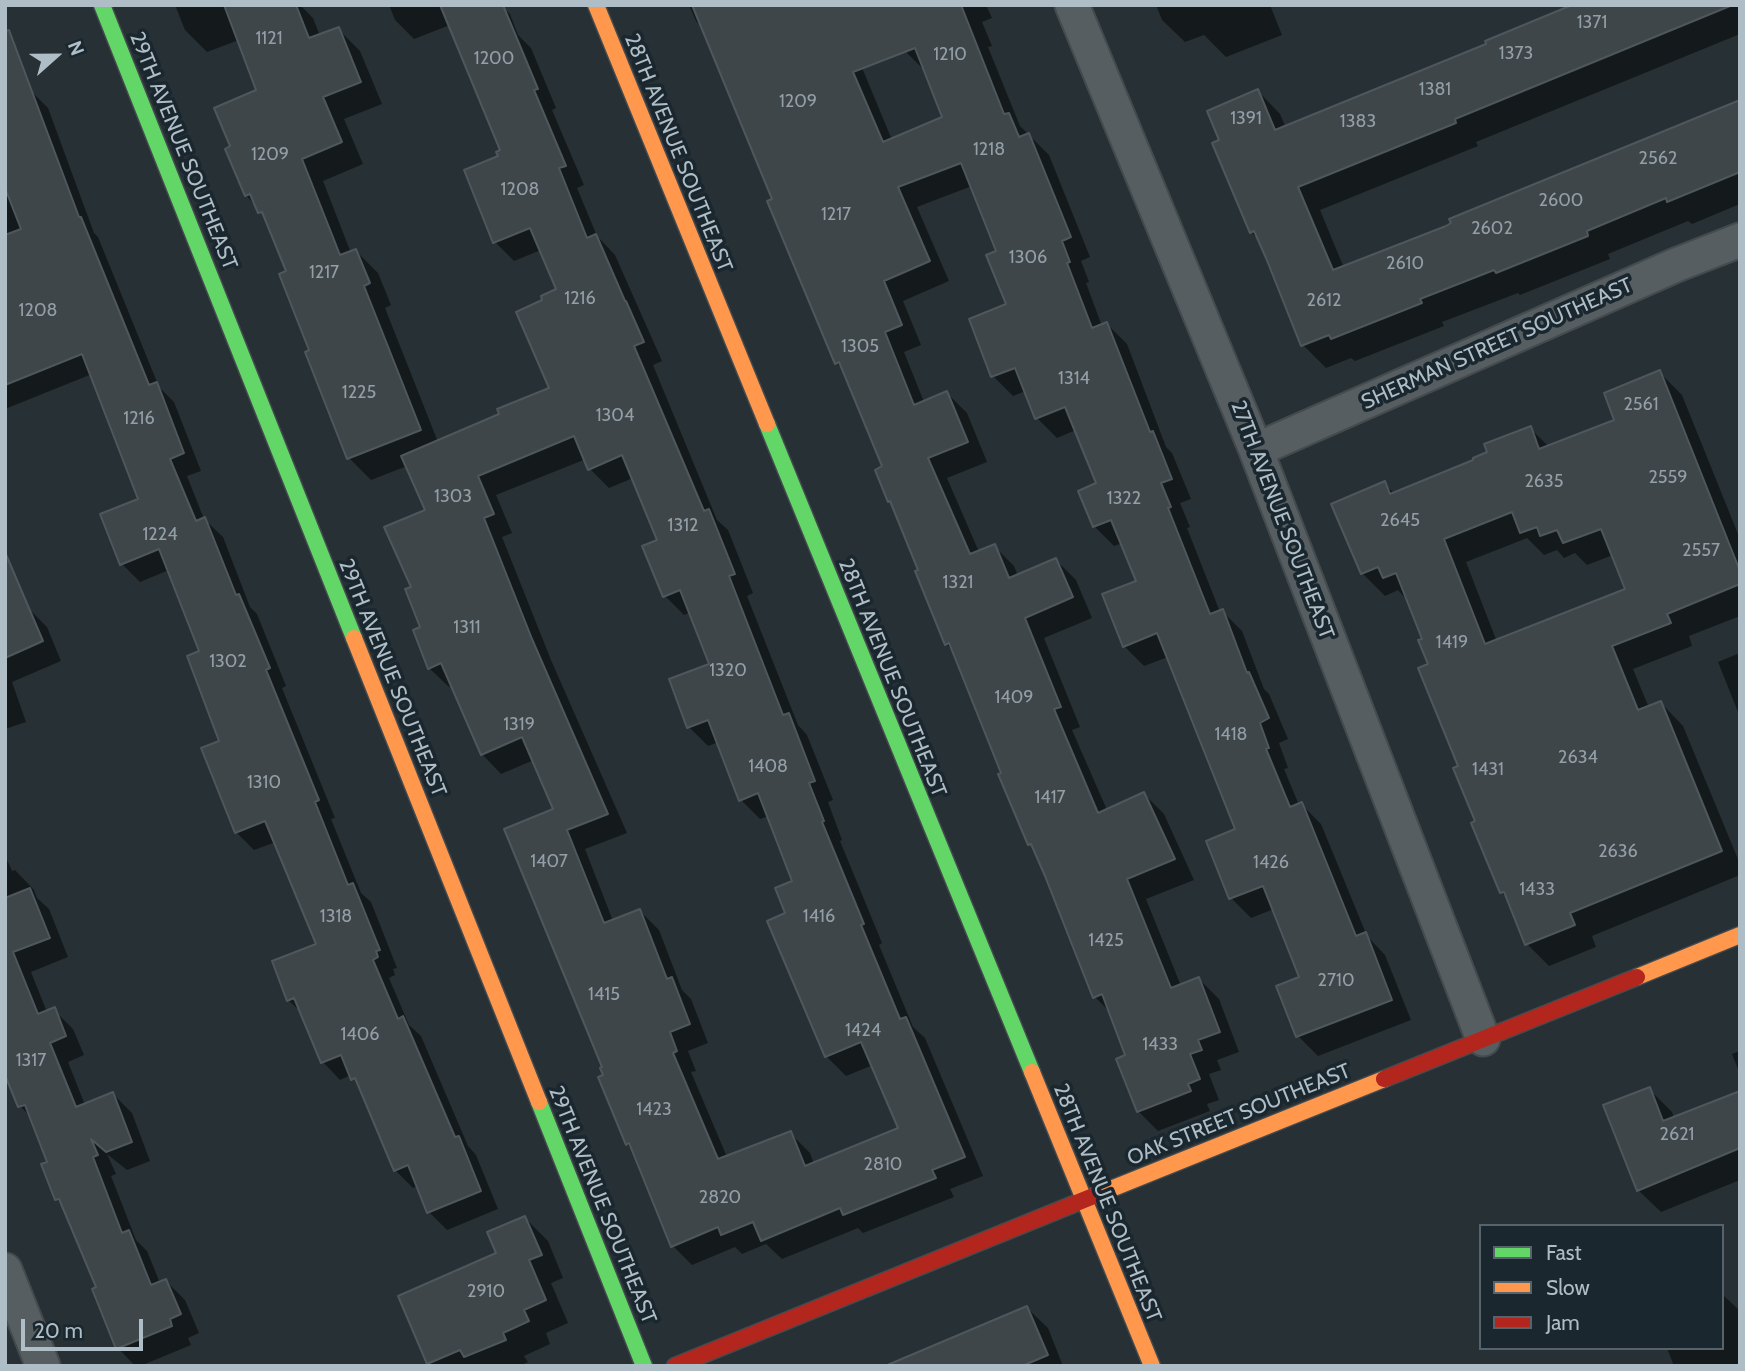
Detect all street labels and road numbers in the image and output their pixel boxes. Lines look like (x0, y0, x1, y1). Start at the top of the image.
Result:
street label: 29TH AVENUE SOUTHEAST (124, 29, 242, 273)
street label: 28TH AVENUE SOUTHEAST (619, 30, 737, 276)
street label: SHERMAN STREET SOUTHEAST (1358, 273, 1636, 415)
street label: 27TH AVENUE SOUTHEAST (1225, 397, 1339, 643)
street label: 28TH AVENUE SOUTHEAST (833, 555, 951, 801)
street label: 29TH AVENUE SOUTHEAST (333, 556, 451, 800)
street label: OAK STREET SOUTHEAST (1124, 1059, 1354, 1171)
street label: 28TH AVENUE SOUTHEAST (1048, 1080, 1166, 1326)
street label: 29TH AVENUE SOUTHEAST (543, 1083, 661, 1327)

